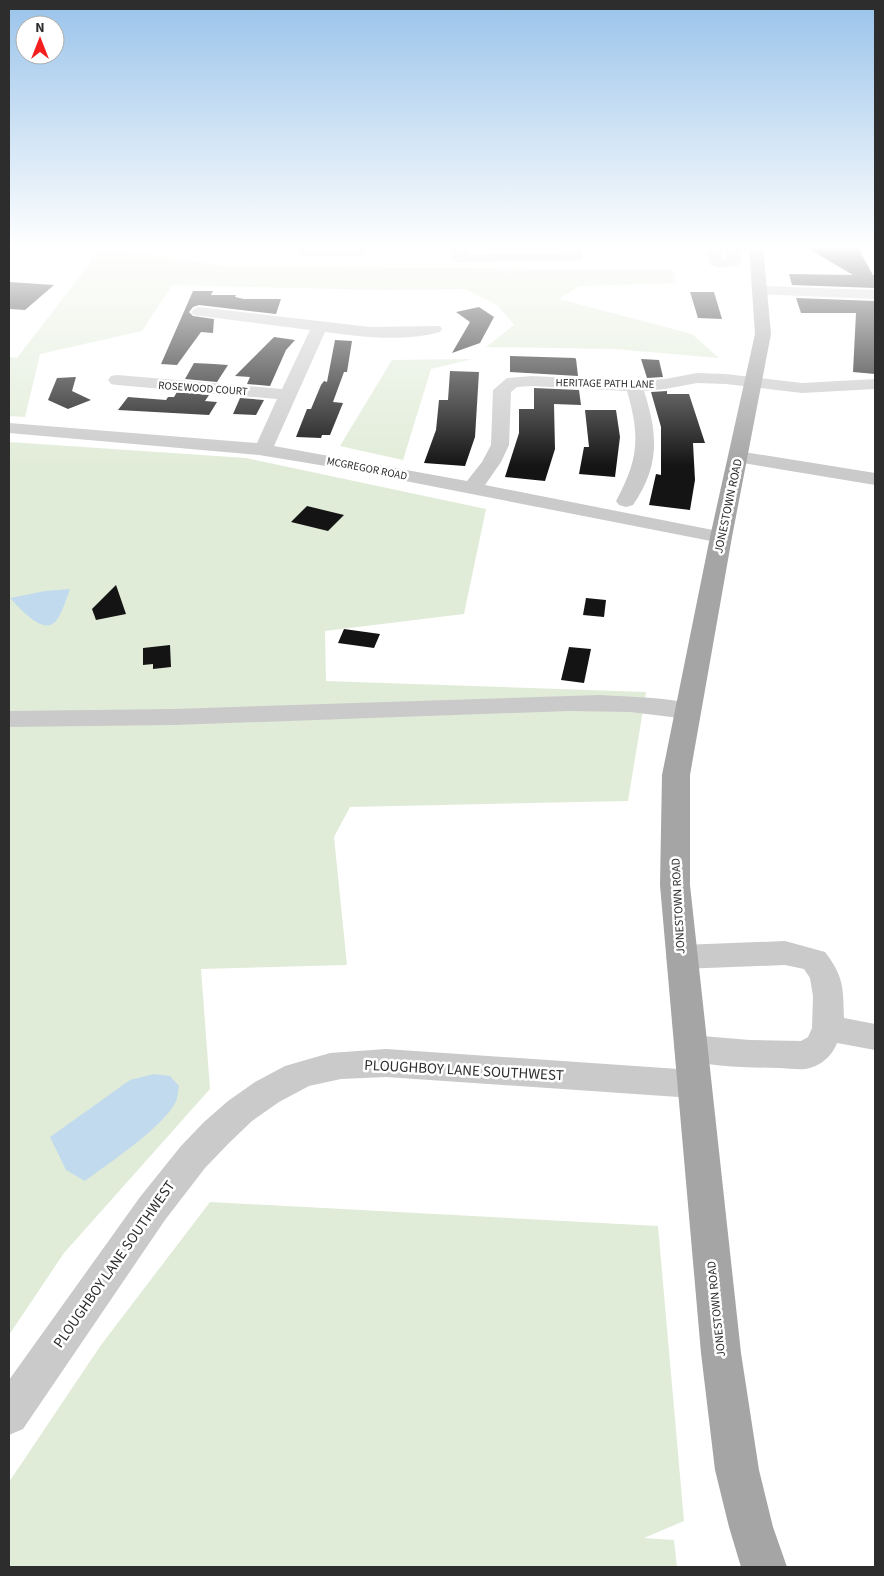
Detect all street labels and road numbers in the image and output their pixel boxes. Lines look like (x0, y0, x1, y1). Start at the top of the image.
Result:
street label: HERITAGE PATH LANE (555, 375, 655, 392)
street label: ROSEWOOD COURT (158, 378, 248, 399)
street label: MCGREGOR ROAD (325, 453, 409, 484)
street label: JONESTOWN ROAD (710, 457, 747, 555)
street label: JONESTOWN ROAD (667, 858, 690, 954)
street label: PLOUGHBOY LANE SOUTHWEST (364, 1055, 564, 1086)
street label: PLOUGHBOY LANE SOUTHWEST (49, 1176, 180, 1352)
street label: JONESTOWN ROAD (703, 1260, 730, 1358)

